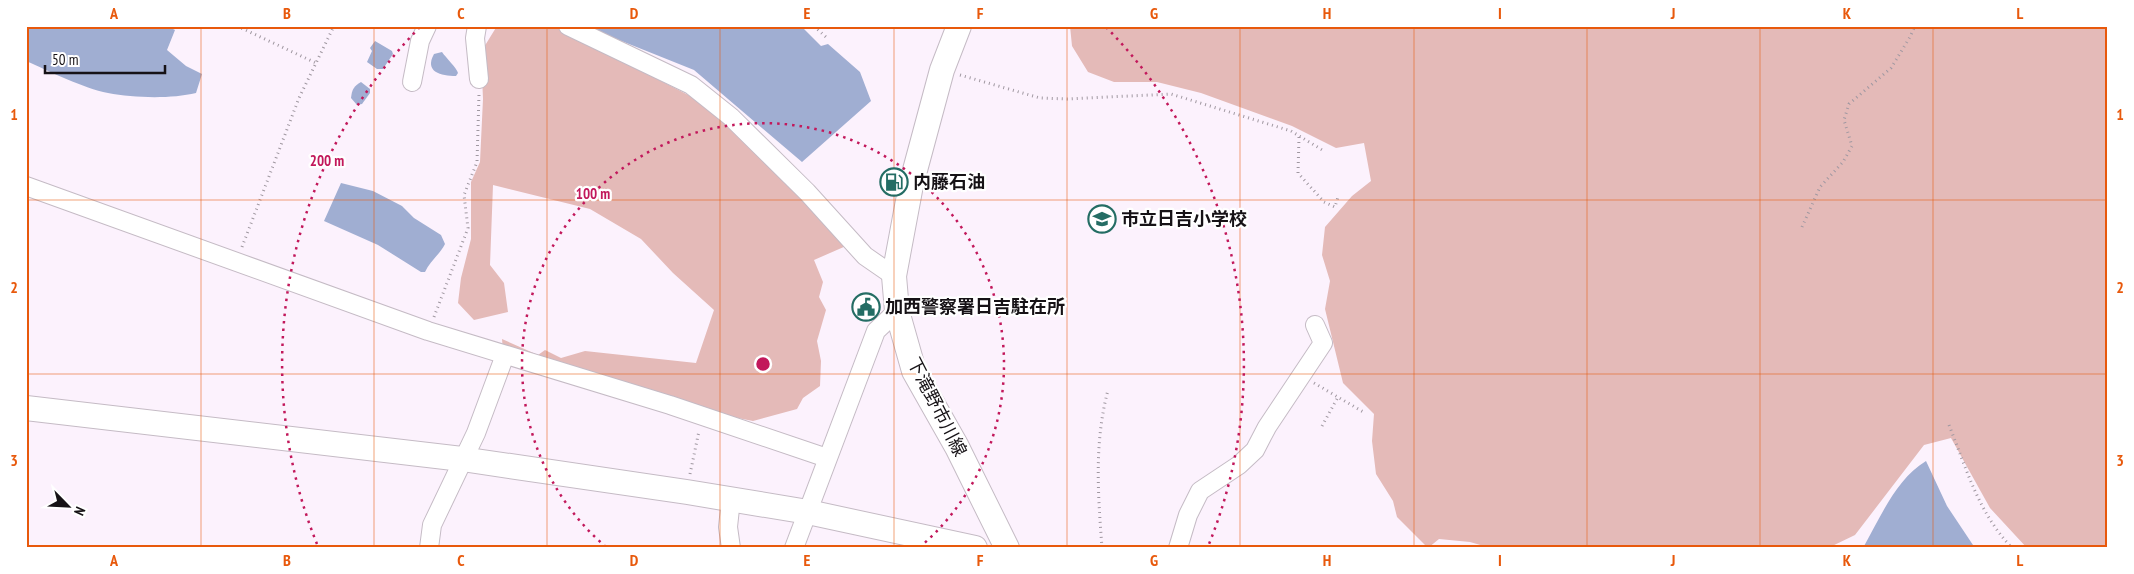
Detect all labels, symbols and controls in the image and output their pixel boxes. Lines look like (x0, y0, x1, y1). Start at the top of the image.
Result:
text: A (109, 3, 119, 23)
text: B (283, 3, 291, 23)
text: C (457, 3, 465, 23)
text: D (630, 3, 639, 23)
text: E (804, 3, 811, 23)
text: F (977, 3, 984, 23)
text: G (1150, 3, 1158, 23)
text: H (1323, 3, 1331, 23)
text: I (1498, 3, 1502, 23)
text: J (1670, 3, 1675, 23)
text: K (1843, 3, 1852, 23)
text: L (2017, 3, 2024, 23)
scale bar (45, 42, 165, 74)
text: 50 m (52, 50, 78, 69)
text: 1 (10, 104, 18, 124)
text: 1 (2116, 104, 2124, 124)
text: 200 m (310, 151, 344, 170)
fuel station icon: 内藤石油 (879, 167, 909, 197)
place label: 内藤石油 (913, 170, 985, 193)
text: 100 m (576, 184, 610, 203)
school or university icon: 市立日吉小学校 (1087, 204, 1117, 234)
place label: 市立日吉小学校 (1121, 207, 1247, 230)
text: 2 (10, 277, 18, 297)
text: 2 (2116, 277, 2124, 297)
public building icon: 加西警察署日吉駐在所 (851, 292, 881, 322)
place label: 加西警察署日吉駐在所 (885, 295, 1065, 318)
street label: 下滝野市川線 (903, 353, 972, 460)
centre of rings (754, 355, 772, 373)
text: 3 (10, 450, 18, 470)
text: 3 (2116, 450, 2124, 470)
north arrow (42, 482, 92, 532)
text: N (70, 504, 90, 518)
text: A (109, 550, 119, 570)
text: B (283, 550, 291, 570)
text: C (457, 550, 465, 570)
text: D (630, 550, 639, 570)
text: E (804, 550, 811, 570)
text: F (977, 550, 984, 570)
text: G (1150, 550, 1158, 570)
text: H (1323, 550, 1331, 570)
text: I (1498, 550, 1502, 570)
text: J (1670, 550, 1675, 570)
text: K (1843, 550, 1852, 570)
text: L (2017, 550, 2024, 570)

